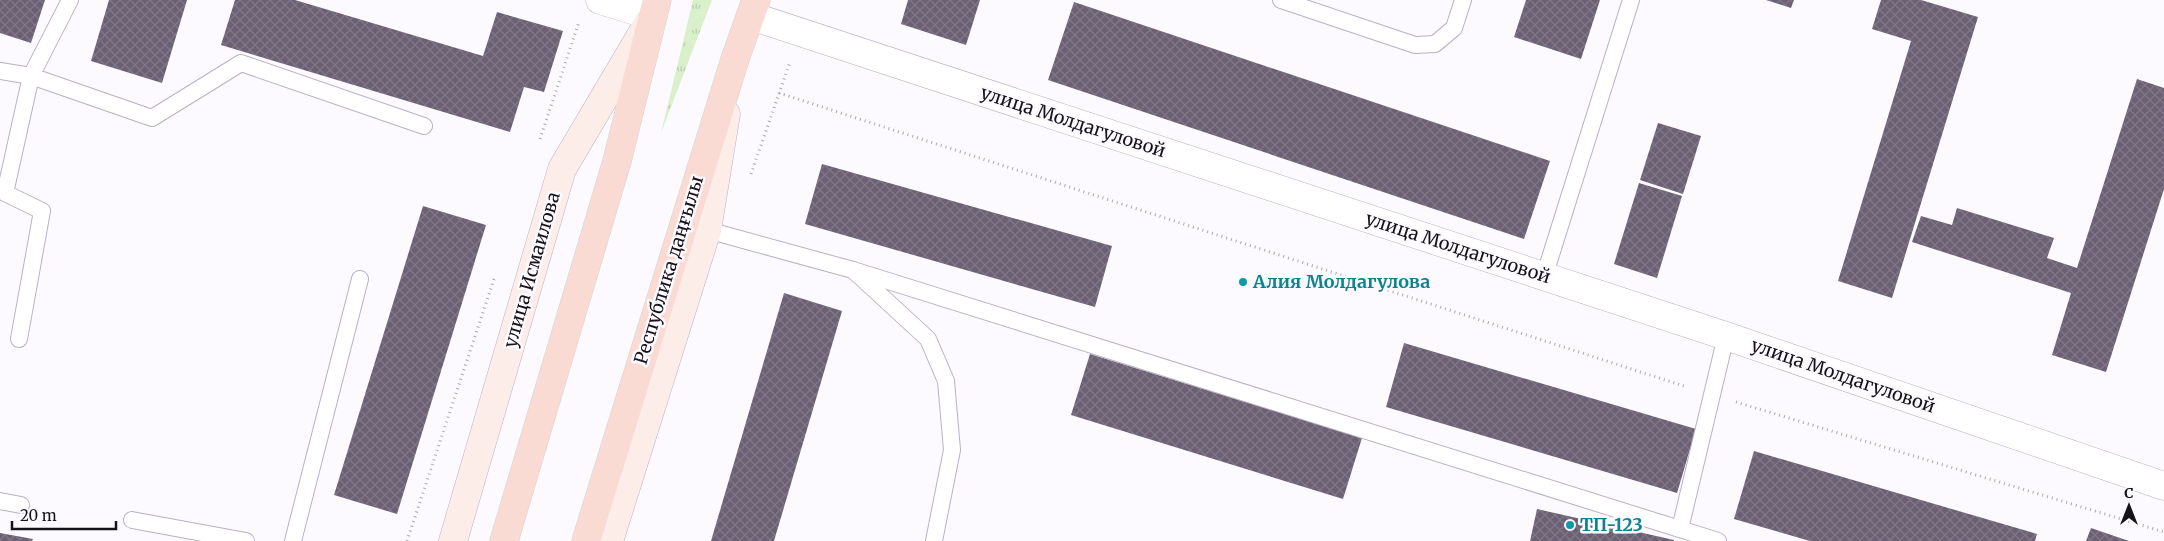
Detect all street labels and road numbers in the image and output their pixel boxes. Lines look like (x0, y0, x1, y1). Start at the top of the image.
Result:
street label: улица Молдагуловой (978, 81, 1169, 162)
street label: Республика даңғылы (629, 173, 708, 367)
street label: улица Исмаилова (498, 189, 565, 350)
street label: улица Молдагуловой (1363, 207, 1554, 288)
street label: улица Молдагуловой (1748, 333, 1938, 418)

